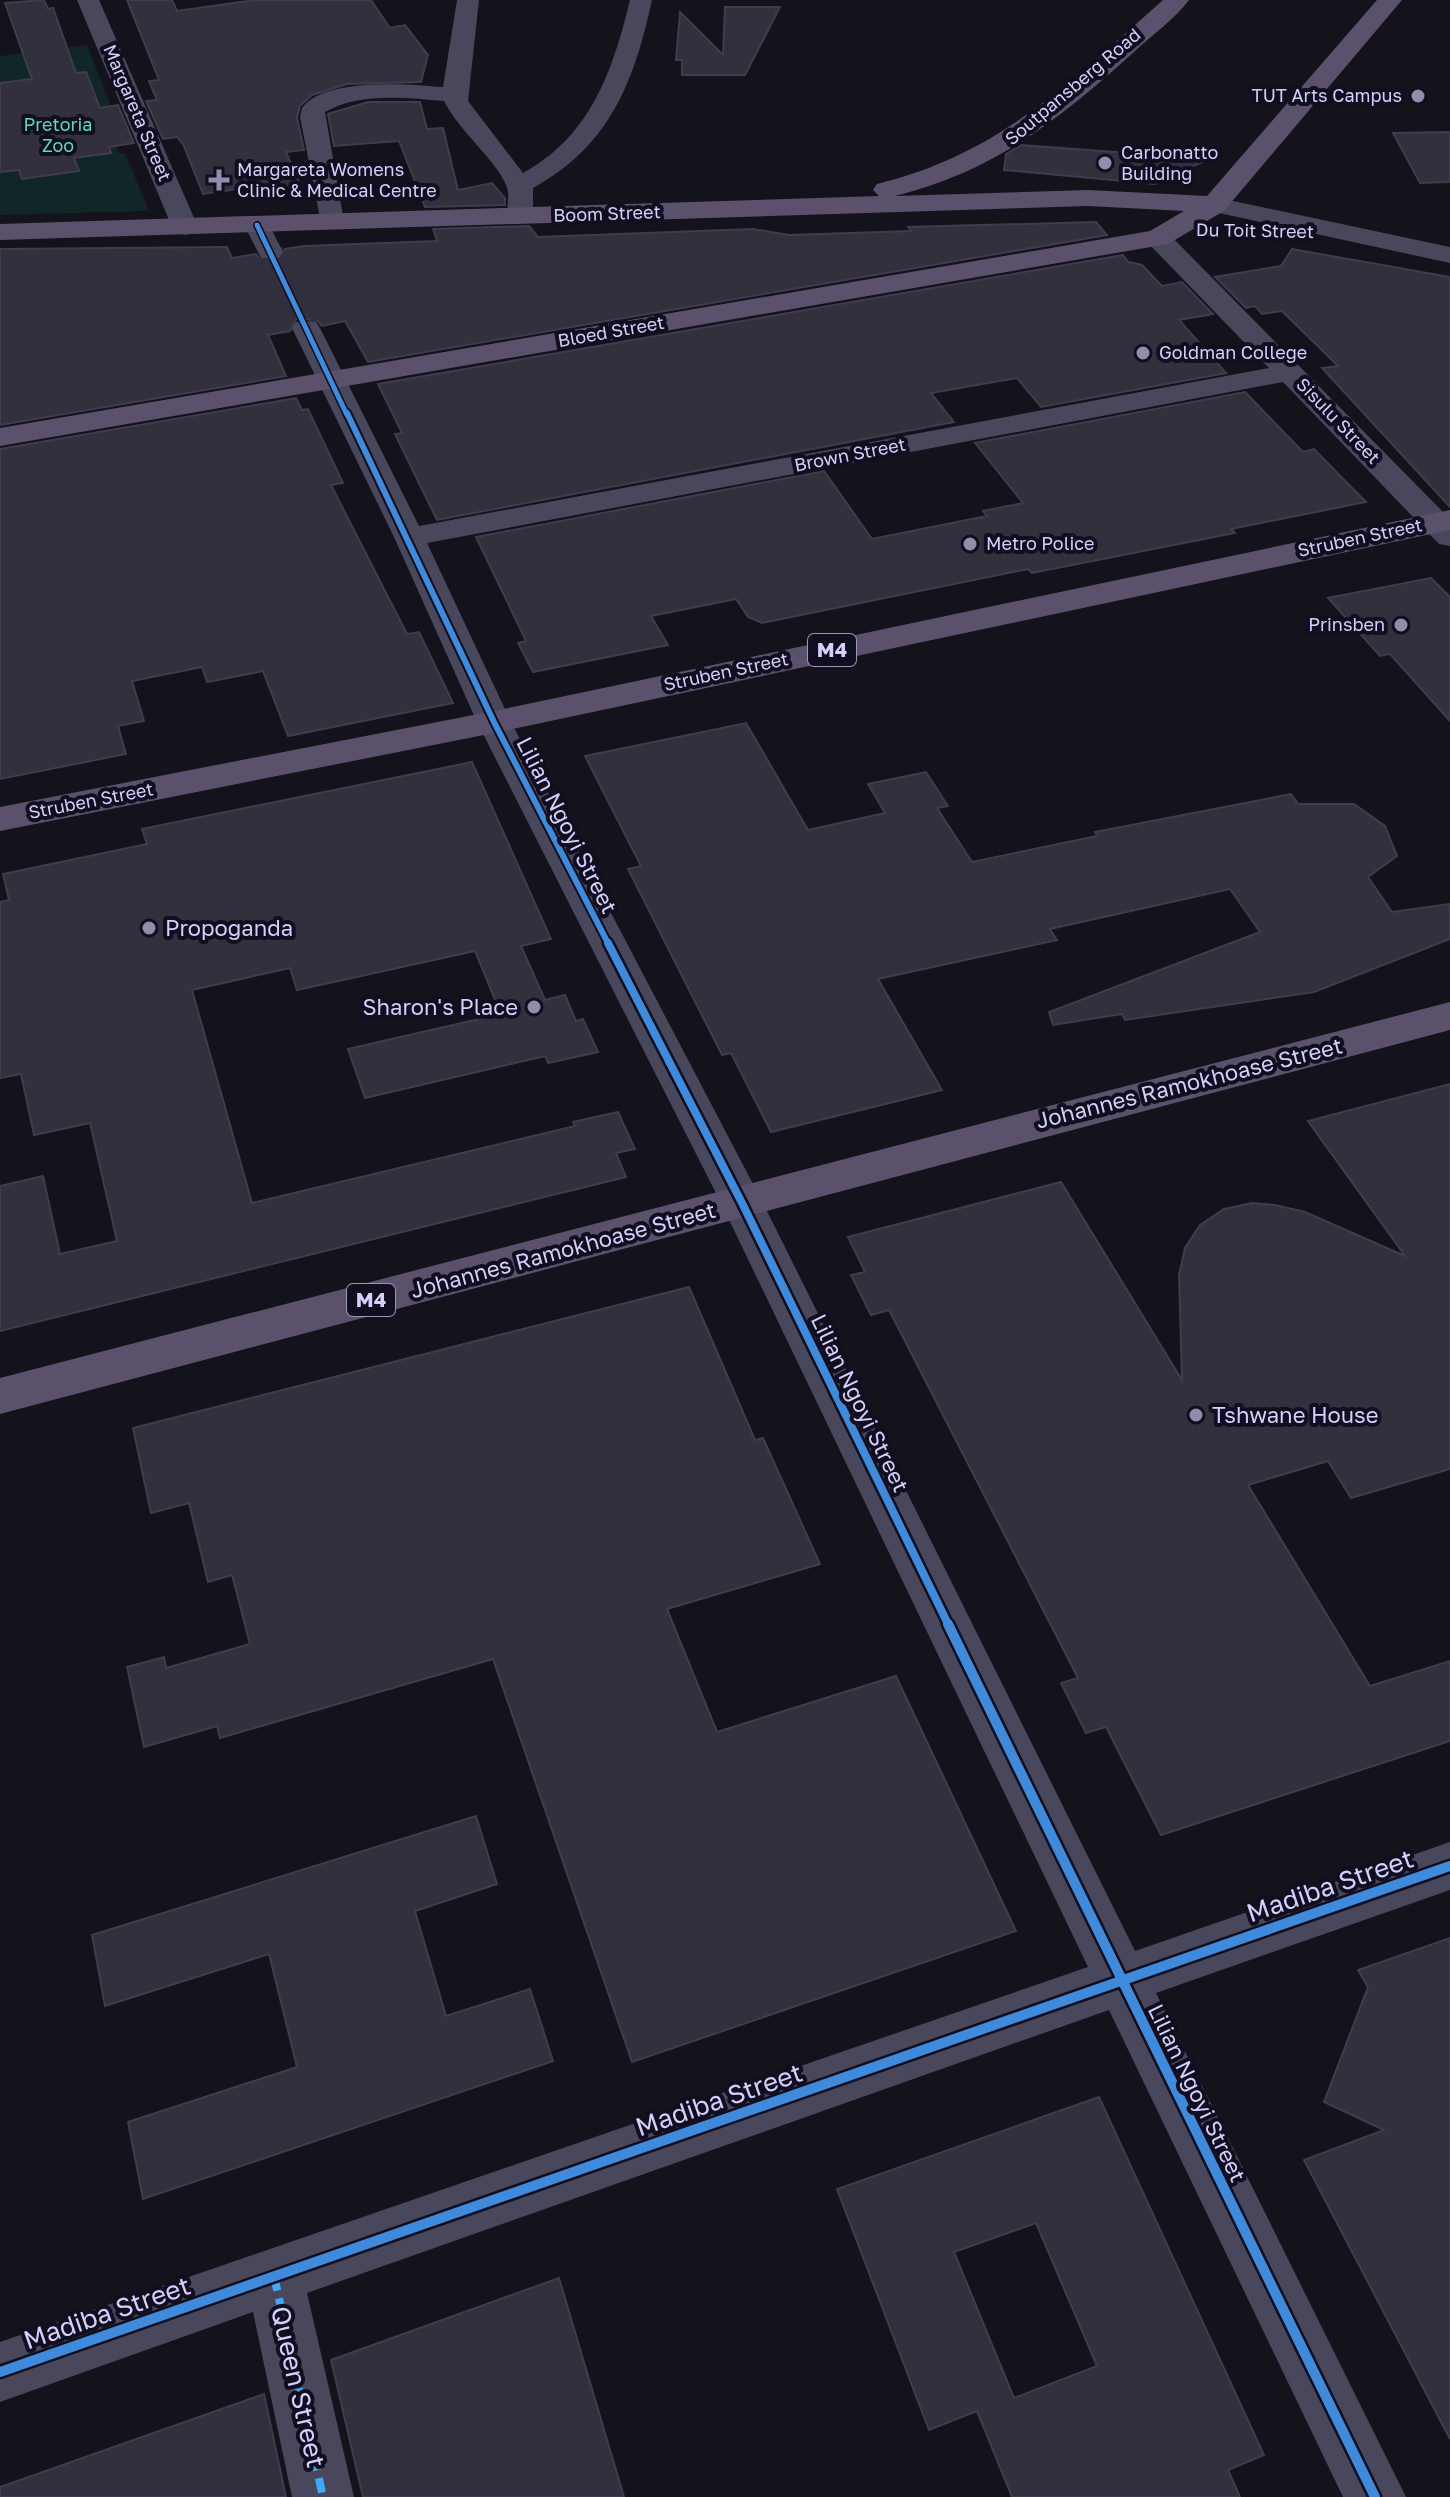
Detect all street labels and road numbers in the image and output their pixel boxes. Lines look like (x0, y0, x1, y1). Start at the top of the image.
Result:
street label: Soutpansberg Road (1000, 23, 1145, 149)
street label: Margareta Street (99, 41, 177, 184)
street label: Boom Street (553, 200, 661, 226)
street label: Du Toit Street (1196, 218, 1314, 242)
street label: Bloed Street (556, 311, 666, 351)
street label: Sisulu Street (1292, 373, 1385, 468)
street label: Brown Street (792, 432, 907, 476)
street label: Struben Street (1296, 513, 1424, 561)
road number: M4 (808, 634, 856, 666)
street label: Struben Street (662, 647, 790, 695)
street label: Lilian Ngoyi Street (511, 732, 624, 918)
street label: Struben Street (27, 777, 155, 823)
street label: Johannes Ramokhoase Street (1033, 1031, 1345, 1134)
street label: Johannes Ramokhoase Street (407, 1196, 718, 1303)
road number: M4 (347, 1284, 395, 1316)
street label: Lilian Ngoyi Street (806, 1309, 915, 1496)
street label: Madiba Street (1242, 1843, 1417, 1929)
street label: Lilian Ngoyi Street (1143, 1999, 1252, 2186)
street label: Madiba Street (631, 2057, 806, 2143)
street label: Madiba Street (19, 2270, 194, 2356)
street label: Queen Street (265, 2303, 332, 2471)

